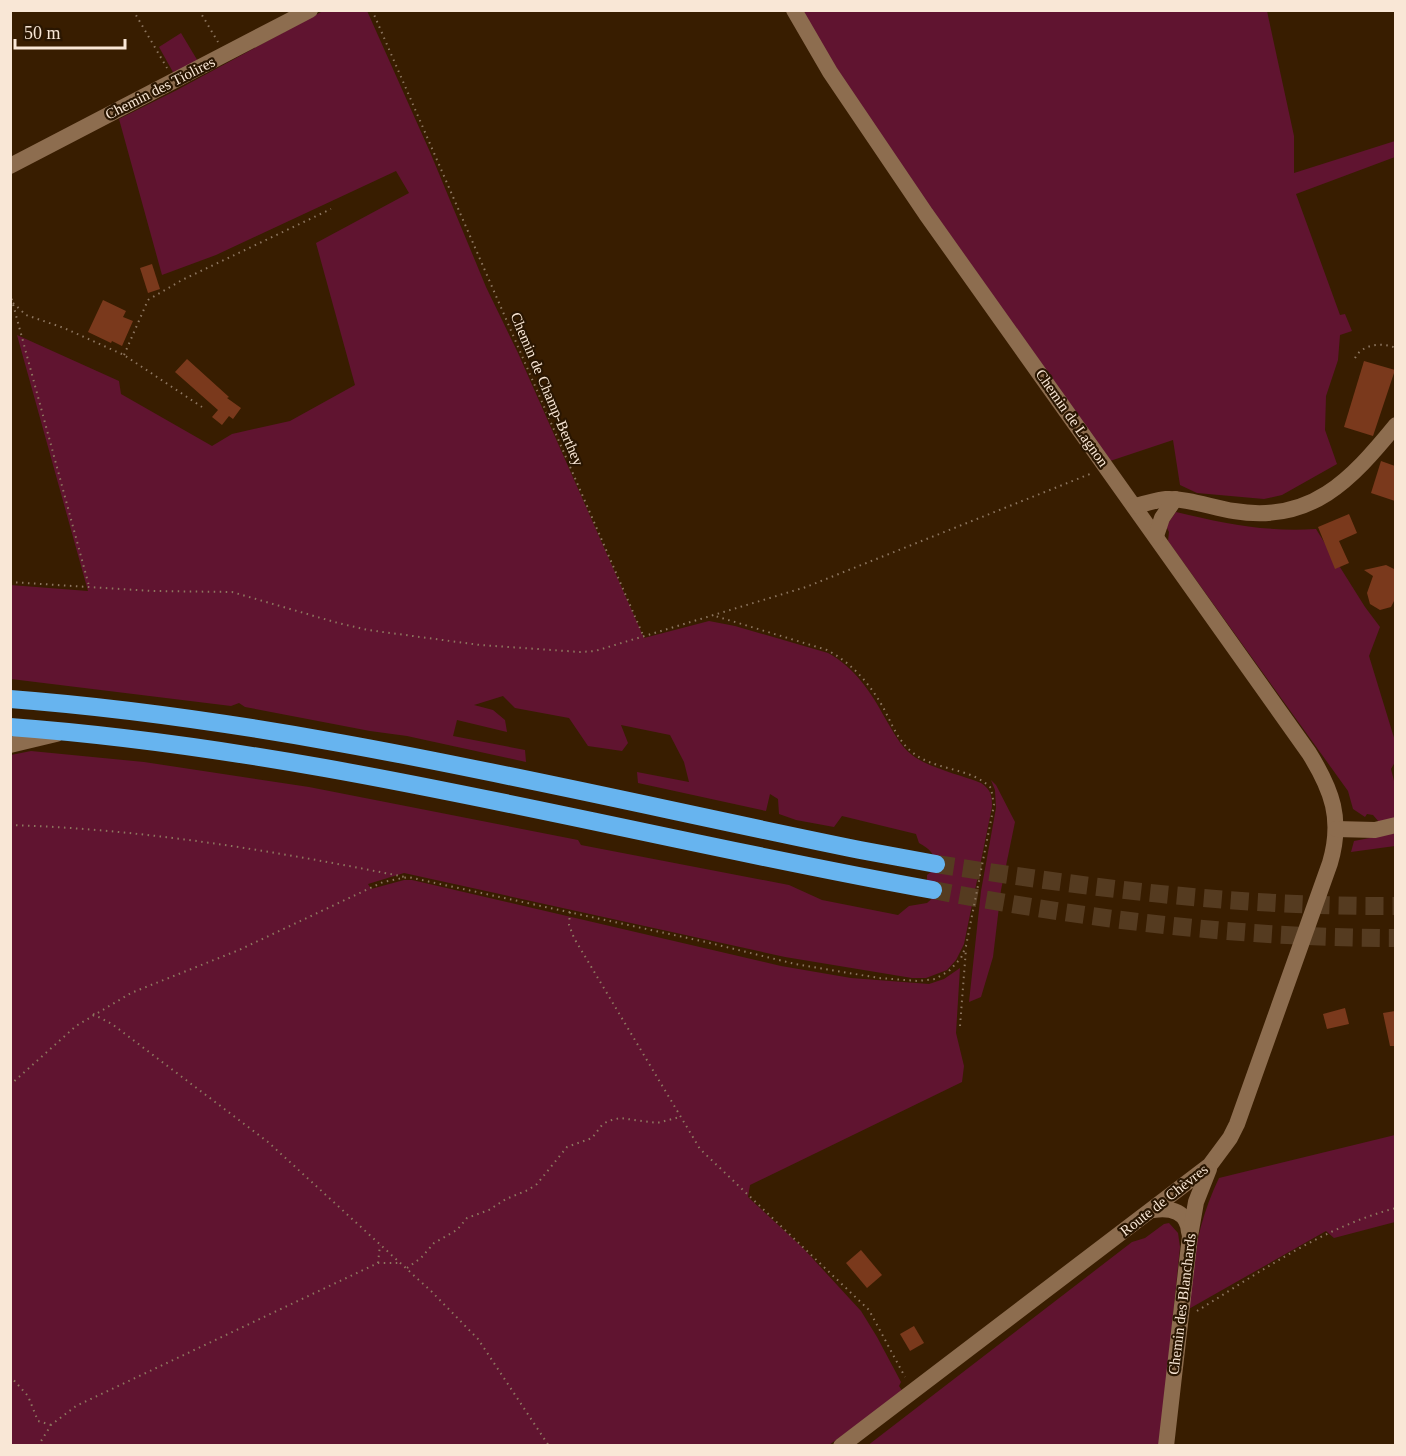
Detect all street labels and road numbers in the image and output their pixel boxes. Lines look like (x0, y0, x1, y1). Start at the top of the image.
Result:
street label: Chemin des Tiolires (103, 53, 218, 123)
street label: Chemin de Champ-Berthey (507, 310, 587, 469)
street label: Chemin de Lagnon (1032, 366, 1112, 470)
street label: Route de Chèvres (1117, 1161, 1211, 1239)
street label: Chemin des Blanchards (1165, 1232, 1199, 1376)

